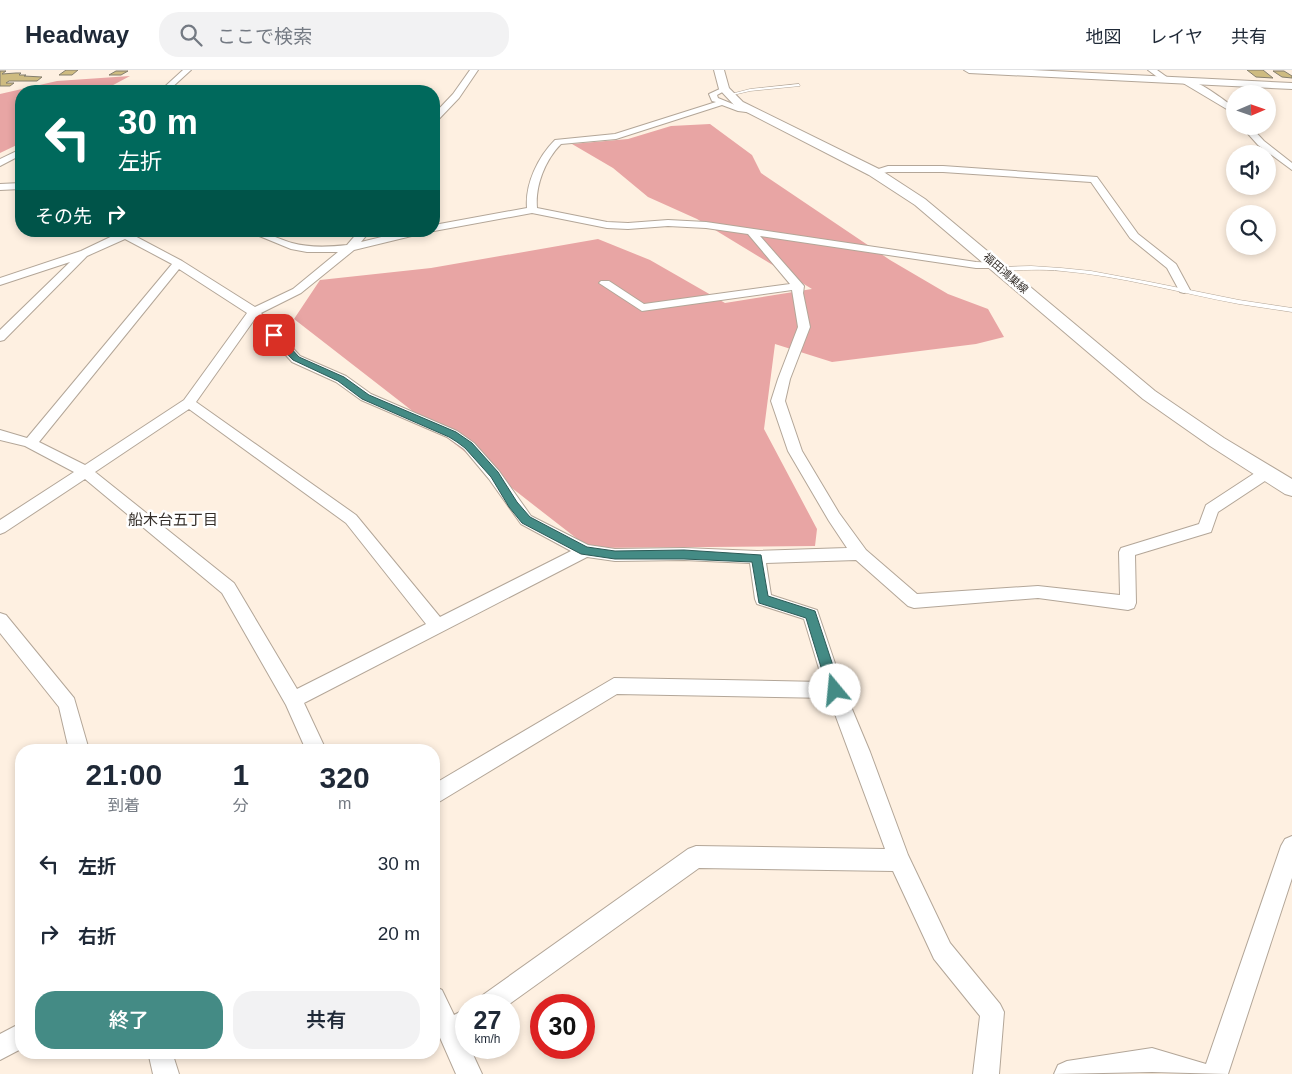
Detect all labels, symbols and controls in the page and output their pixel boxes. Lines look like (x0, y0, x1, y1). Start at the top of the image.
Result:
search box (159, 12, 509, 57)
text: Headway (25, 21, 129, 48)
icon: search (177, 21, 205, 49)
text: ここで検索 (217, 26, 312, 47)
text: 地図 (1086, 27, 1122, 47)
text: レイヤ (1150, 27, 1203, 47)
text: 共有 (1231, 27, 1267, 47)
north arrow (1226, 85, 1276, 135)
map controls (1226, 85, 1276, 255)
text: 30 m (118, 102, 198, 141)
icon: left (35, 105, 100, 170)
button: sound (1226, 145, 1276, 195)
text: 左折 (118, 149, 162, 174)
icon: right (102, 200, 130, 228)
button: search (1226, 205, 1276, 255)
text: その先 (35, 206, 92, 227)
street label: 福田鴻巣線 (981, 250, 1031, 296)
pin (253, 314, 295, 356)
icon: arrive (260, 321, 288, 349)
district label: 船木台五丁目 (128, 511, 218, 528)
position arrow (808, 663, 860, 715)
text: 21:00 (85, 758, 162, 791)
text: 1 (232, 758, 249, 791)
text: 320 (320, 761, 370, 794)
text: m (338, 795, 351, 812)
text: 到着 (108, 797, 140, 814)
text: 分 (233, 797, 249, 814)
icon: left (35, 850, 63, 878)
text: 30 m (378, 853, 420, 874)
text: 左折 (78, 856, 116, 877)
icon: right (35, 920, 63, 948)
text: 20 m (378, 923, 420, 944)
text: 右折 (78, 926, 116, 947)
button: 終了 (35, 991, 223, 1049)
button: 共有 (233, 991, 420, 1049)
speed limit sign: 30 (530, 994, 595, 1059)
text: 27 (474, 1006, 501, 1034)
text: km/h (474, 1032, 501, 1046)

